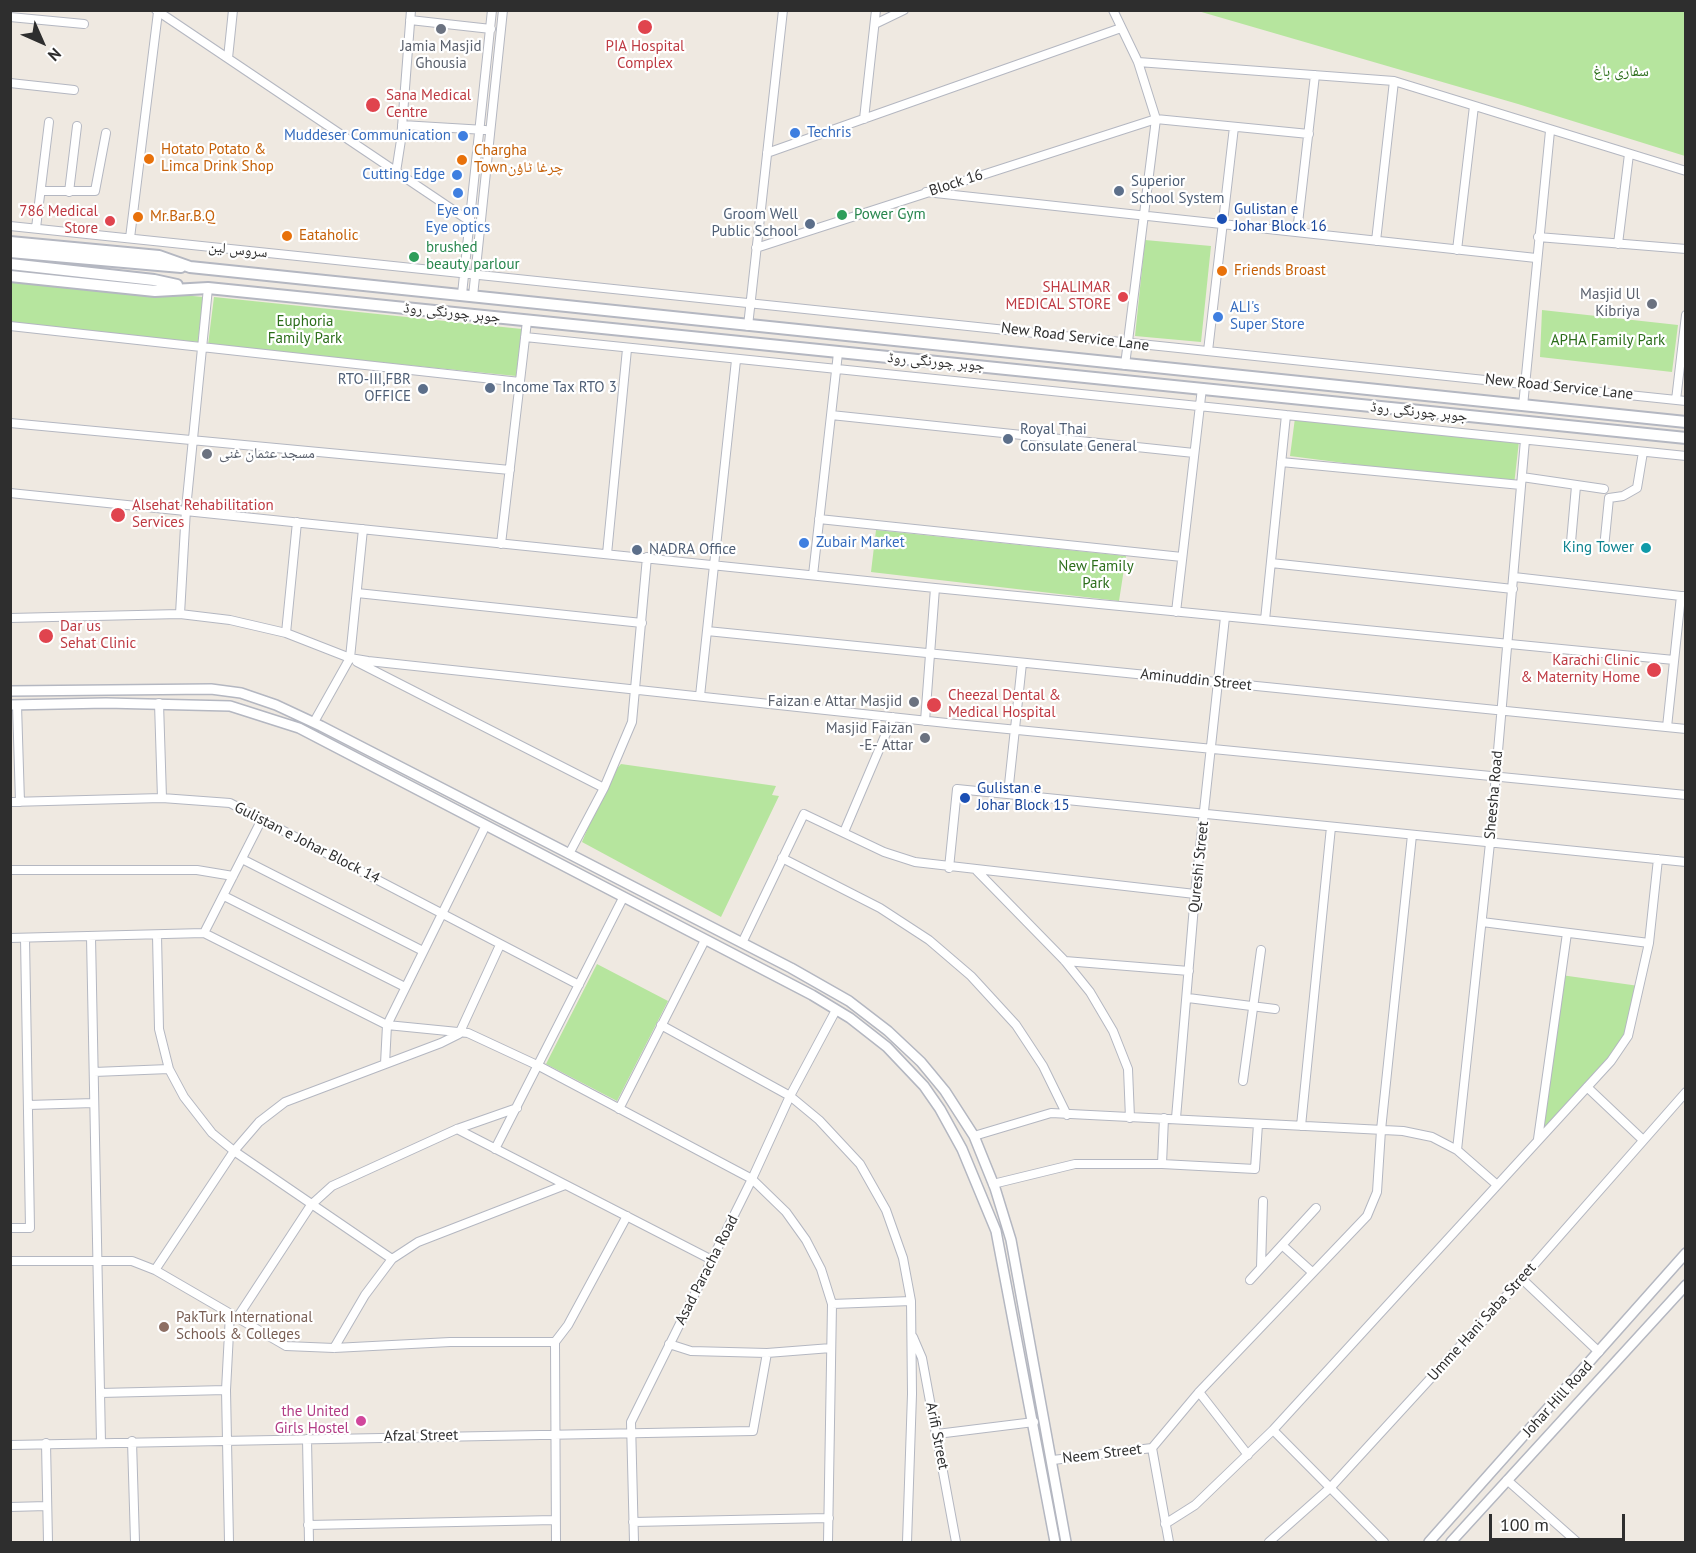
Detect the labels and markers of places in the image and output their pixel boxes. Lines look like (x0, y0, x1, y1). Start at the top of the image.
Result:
marker: PIA Hospital Complex (636, 18, 654, 36)
marker: Jamia Masjid Ghousia (434, 22, 448, 36)
place label: Jamia Masjid Ghousia (400, 38, 482, 73)
place label: PIA Hospital Complex (605, 38, 685, 73)
place label: Sana Medical Centre (386, 87, 471, 122)
marker: Sana Medical Centre (364, 96, 382, 114)
place label: Techris (807, 124, 851, 142)
marker: Techris (788, 126, 802, 140)
place label: Muddeser Communication (284, 127, 451, 145)
marker: Muddeser Communication (456, 129, 470, 143)
place label: Hotato Potato & Limca Drink Shop (161, 141, 274, 176)
place label: Chargha Townچرغا ٹاؤن (474, 142, 563, 177)
marker: Hotato Potato & Limca Drink Shop (142, 152, 156, 166)
marker: Chargha Townچرغا ٹاؤن (455, 153, 469, 167)
place label: Cutting Edge (362, 166, 445, 184)
marker: Cutting Edge (450, 168, 464, 182)
place label: Superior School System (1131, 173, 1224, 208)
marker: Superior School System (1112, 184, 1126, 198)
marker: Eye on Eye optics (451, 186, 465, 200)
place label: Gulistan e Johar Block 16 (1234, 201, 1327, 236)
place label: Eye on Eye optics (426, 202, 490, 237)
place label: 786 Medical Store (19, 203, 98, 238)
place label: Groom Well Public School (711, 206, 798, 241)
place label: Power Gym (854, 206, 926, 224)
place label: Mr.Bar.B.Q (150, 208, 215, 226)
marker: Power Gym (835, 208, 849, 222)
marker: Mr.Bar.B.Q (131, 210, 145, 224)
marker: Gulistan e Johar Block 16 (1215, 212, 1229, 226)
marker: 786 Medical Store (103, 214, 117, 228)
marker: Groom Well Public School (803, 217, 817, 231)
place label: Eataholic (299, 227, 358, 245)
marker: Eataholic (280, 229, 294, 243)
place label: brushed beauty parlour (426, 239, 520, 274)
marker: brushed beauty parlour (407, 250, 421, 264)
place label: Friends Broast (1234, 262, 1326, 280)
marker: Friends Broast (1215, 264, 1229, 278)
place label: SHALIMAR MEDICAL STORE (1005, 279, 1111, 314)
place label: Masjid Ul Kibriya (1580, 286, 1640, 321)
marker: SHALIMAR MEDICAL STORE (1116, 290, 1130, 304)
marker: Masjid Ul Kibriya (1645, 297, 1659, 311)
place label: ALI's Super Store (1230, 299, 1305, 334)
marker: ALI's Super Store (1211, 310, 1225, 324)
place label: RTO-III,FBR OFFICE (338, 371, 411, 406)
place label: Income Tax RTO 3 (502, 379, 617, 397)
marker: Income Tax RTO 3 (483, 381, 497, 395)
marker: RTO-III,FBR OFFICE (416, 382, 430, 396)
place label: Royal Thai Consulate General (1020, 421, 1137, 456)
marker: Royal Thai Consulate General (1001, 432, 1015, 446)
place label: مسجد عثمان غنی (219, 445, 315, 463)
marker: مسجد عثمان غنی (200, 447, 214, 461)
place label: Alsehat Rehabilitation Services (132, 497, 274, 532)
marker: Alsehat Rehabilitation Services (109, 506, 127, 524)
place label: Zubair Market (816, 534, 905, 552)
marker: Zubair Market (797, 536, 811, 550)
place label: King Tower (1563, 539, 1634, 557)
place label: NADRA Office (649, 541, 736, 559)
marker: King Tower (1639, 541, 1653, 555)
marker: NADRA Office (630, 543, 644, 557)
place label: Dar us Sehat Clinic (60, 618, 136, 653)
marker: Dar us Sehat Clinic (37, 627, 55, 645)
place label: Karachi Clinic & Maternity Home (1521, 652, 1640, 687)
marker: Karachi Clinic & Maternity Home (1645, 661, 1663, 679)
place label: Cheezal Dental & Medical Hospital (948, 687, 1061, 722)
place label: Faizan e Attar Masjid (768, 693, 902, 711)
marker: Faizan e Attar Masjid (907, 695, 921, 709)
marker: Cheezal Dental & Medical Hospital (925, 696, 943, 714)
place label: Masjid Faizan -E- Attar (826, 720, 913, 755)
marker: Masjid Faizan -E- Attar (918, 731, 932, 745)
place label: Gulistan e Johar Block 15 (977, 780, 1070, 815)
marker: Gulistan e Johar Block 15 (958, 791, 972, 805)
place label: PakTurk International Schools & Colleges (176, 1309, 313, 1344)
marker: PakTurk International Schools & Colleges (157, 1320, 171, 1334)
place label: the United Girls Hostel (275, 1403, 349, 1438)
marker: the United Girls Hostel (354, 1414, 368, 1428)

